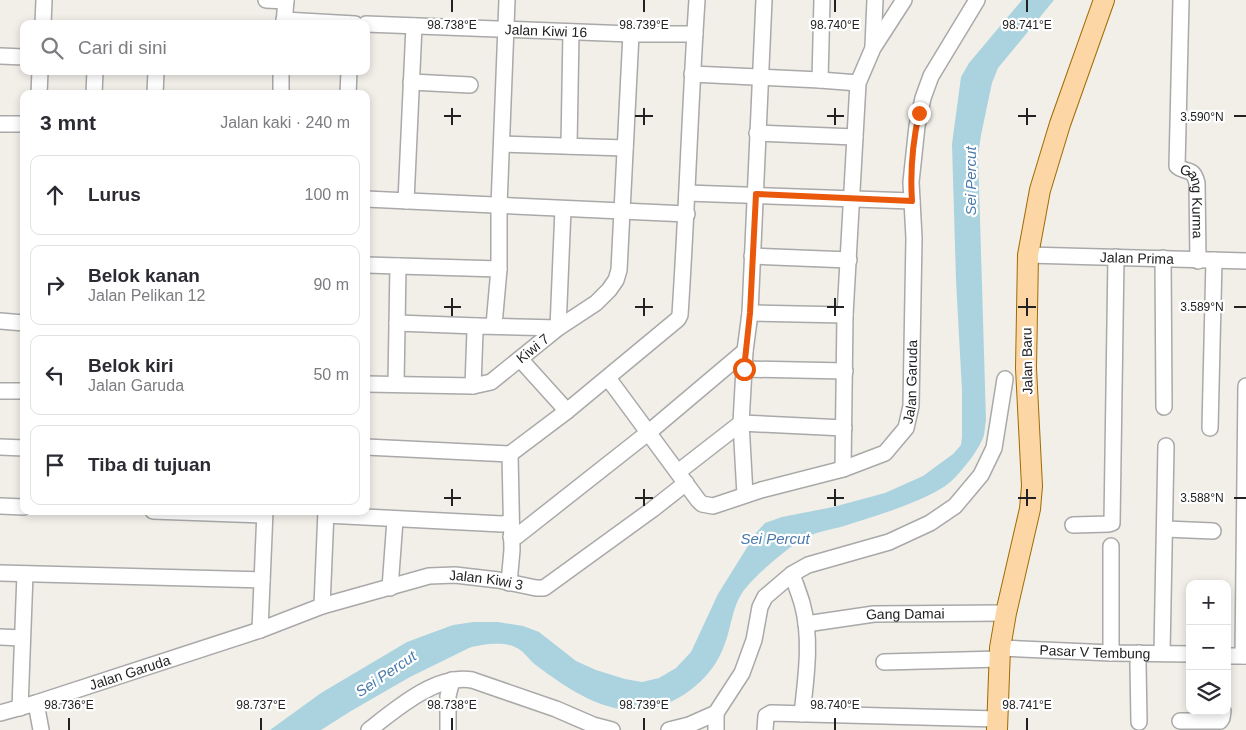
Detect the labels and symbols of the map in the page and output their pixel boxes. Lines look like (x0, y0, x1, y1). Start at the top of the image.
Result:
text: 98.738°E (427, 18, 477, 32)
text: 98.739°E (619, 18, 669, 32)
text: 98.740°E (810, 18, 860, 32)
text: 98.741°E (1002, 18, 1052, 32)
street label: Jalan Kiwi 16 (504, 21, 588, 40)
route end (908, 102, 931, 125)
text: 3.590°N (1180, 110, 1224, 124)
water label: Sei Percut (962, 146, 979, 216)
street label: Gang Kurma (1179, 161, 1206, 239)
street label: Jalan Prima (1100, 249, 1174, 267)
text: 3.589°N (1180, 300, 1224, 314)
street label: Jalan Baru (1018, 327, 1036, 395)
street label: Kiwi 7 (513, 330, 552, 366)
street label: Jalan Garuda (899, 339, 920, 425)
route start (733, 358, 756, 381)
text: 3.588°N (1180, 491, 1224, 505)
water label: Sei Percut (740, 530, 810, 547)
street label: Jalan Kiwi 3 (449, 567, 525, 593)
street label: Gang Damai (865, 605, 945, 623)
street label: Pasar V Tembung (1039, 642, 1151, 661)
water label: Sei Percut (352, 647, 420, 700)
street label: Jalan Garuda (87, 652, 172, 693)
text: 98.736°E (44, 698, 94, 712)
text: 98.737°E (236, 698, 286, 712)
text: 98.738°E (427, 698, 477, 712)
text: 98.739°E (619, 698, 669, 712)
text: 98.740°E (810, 698, 860, 712)
text: 98.741°E (1002, 698, 1052, 712)

